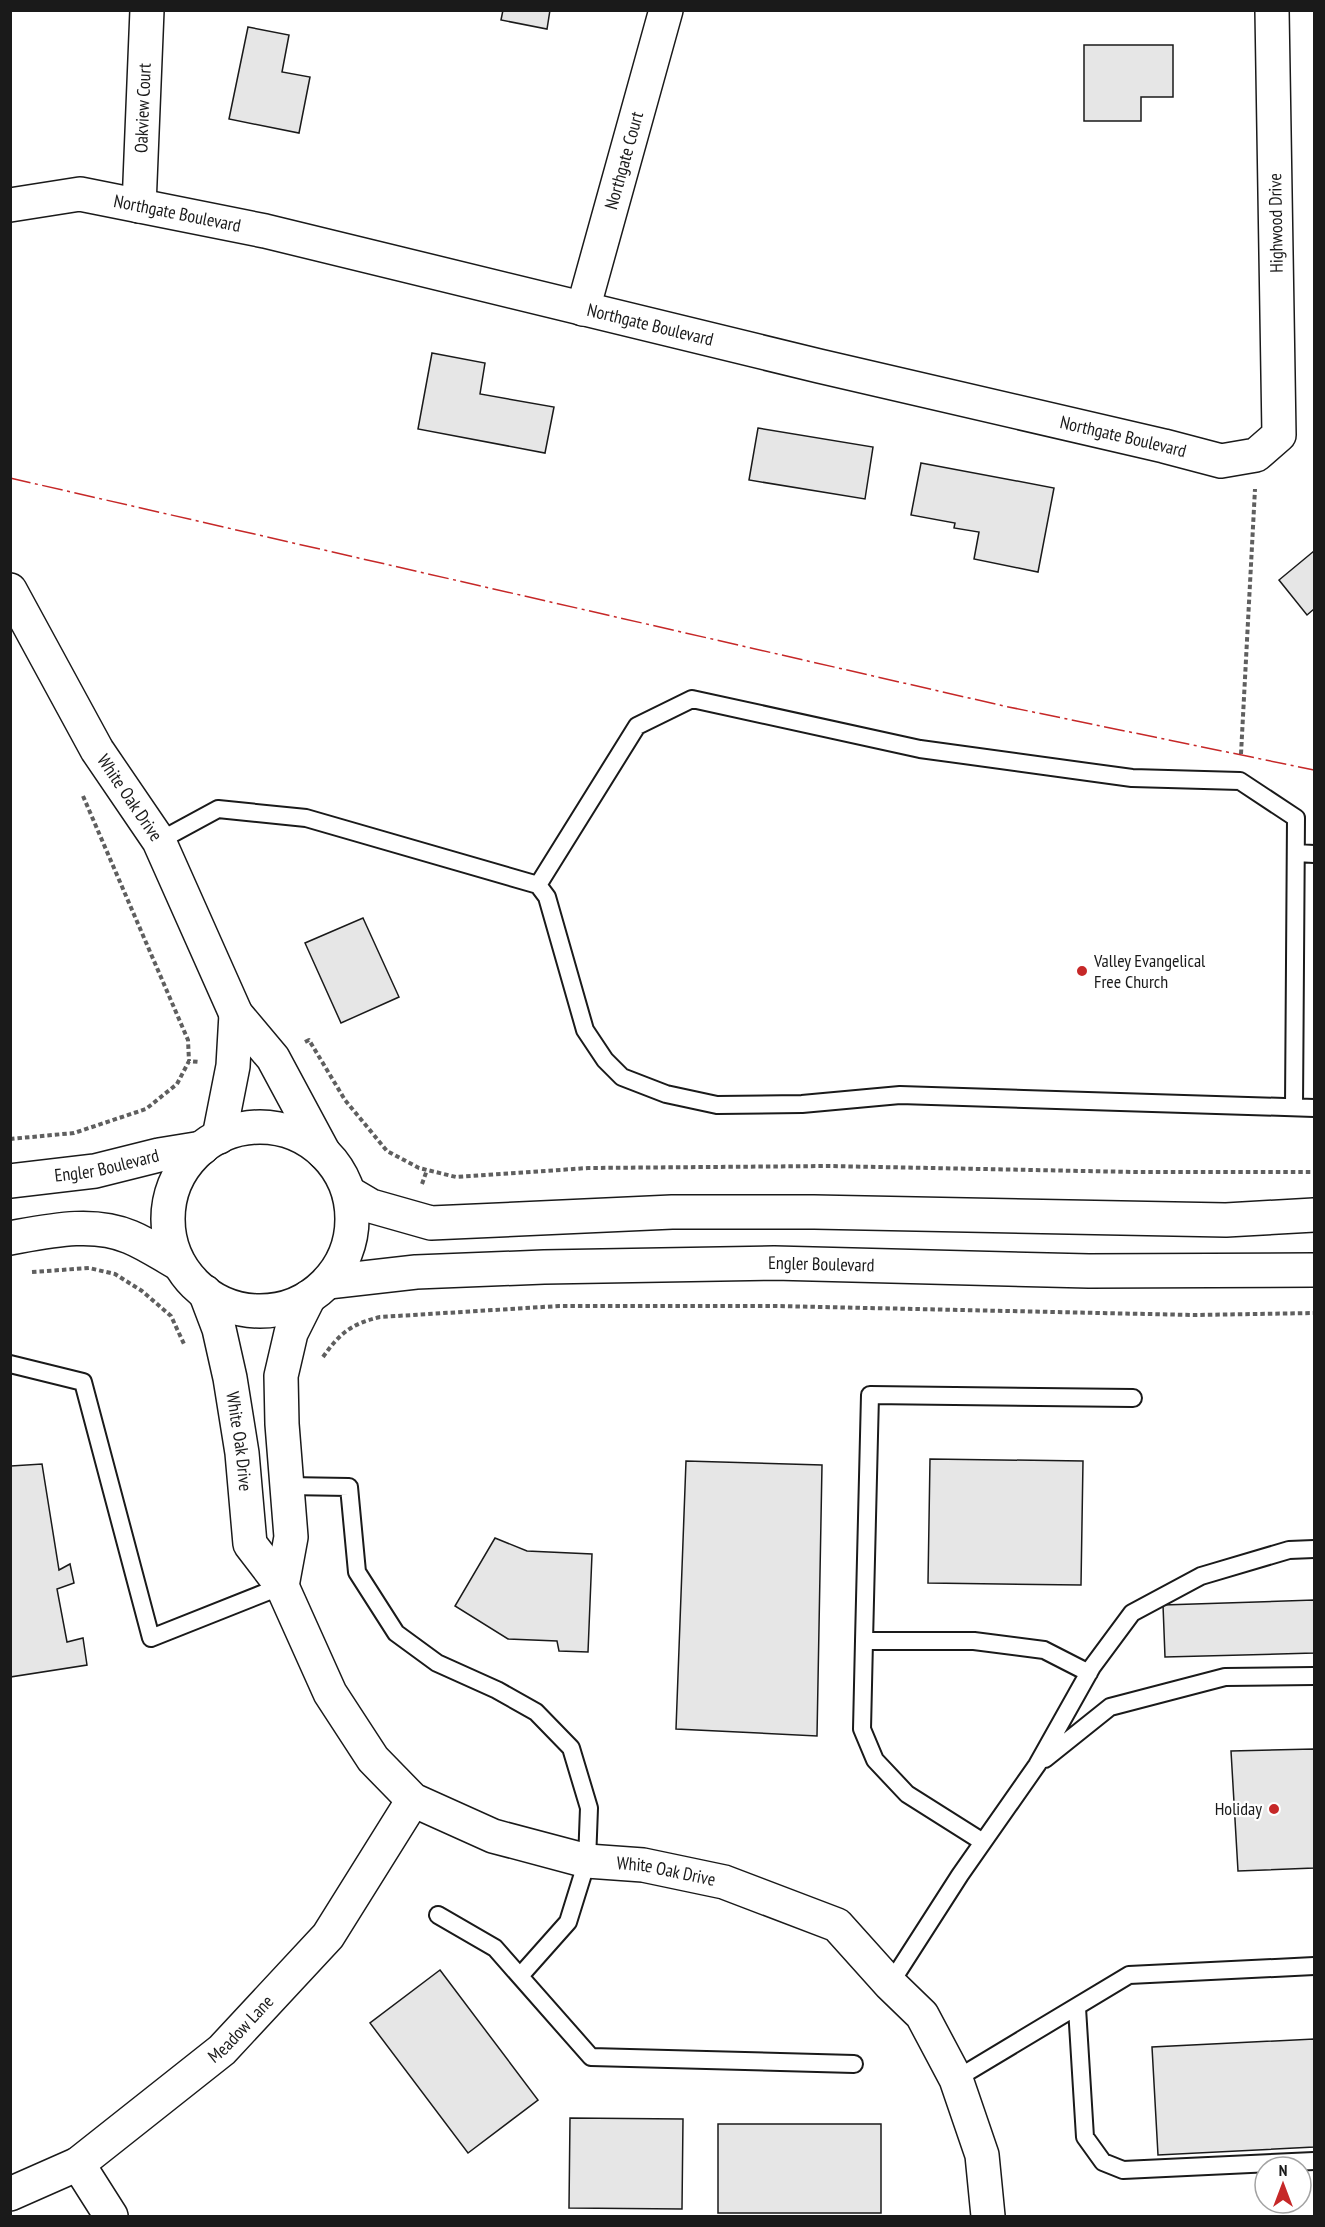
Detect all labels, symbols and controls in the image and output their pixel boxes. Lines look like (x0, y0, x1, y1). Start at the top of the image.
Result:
street label: Oakview Court (129, 63, 156, 154)
street label: Northgate Court (599, 109, 648, 212)
street label: Highwood Drive (1263, 173, 1288, 273)
street label: Northgate Boulevard (112, 189, 243, 237)
street label: Northgate Boulevard (585, 298, 716, 351)
street label: Northgate Boulevard (1058, 410, 1189, 462)
street label: White Oak Drive (92, 750, 168, 845)
place label: Valley Evangelical Free Church (1093, 949, 1206, 993)
marker: Valley Evangelical Free Church (1075, 964, 1089, 978)
street label: Engler Boulevard (53, 1143, 161, 1187)
street label: Engler Boulevard (768, 1251, 875, 1277)
street label: White Oak Drive (221, 1390, 257, 1492)
place label: Holiday (1215, 1797, 1262, 1820)
marker: Holiday (1267, 1802, 1281, 1816)
street label: White Oak Drive (616, 1851, 718, 1891)
street label: Meadow Lane (203, 1990, 278, 2068)
north arrow (1253, 2155, 1313, 2215)
text: N (1279, 2160, 1287, 2180)

